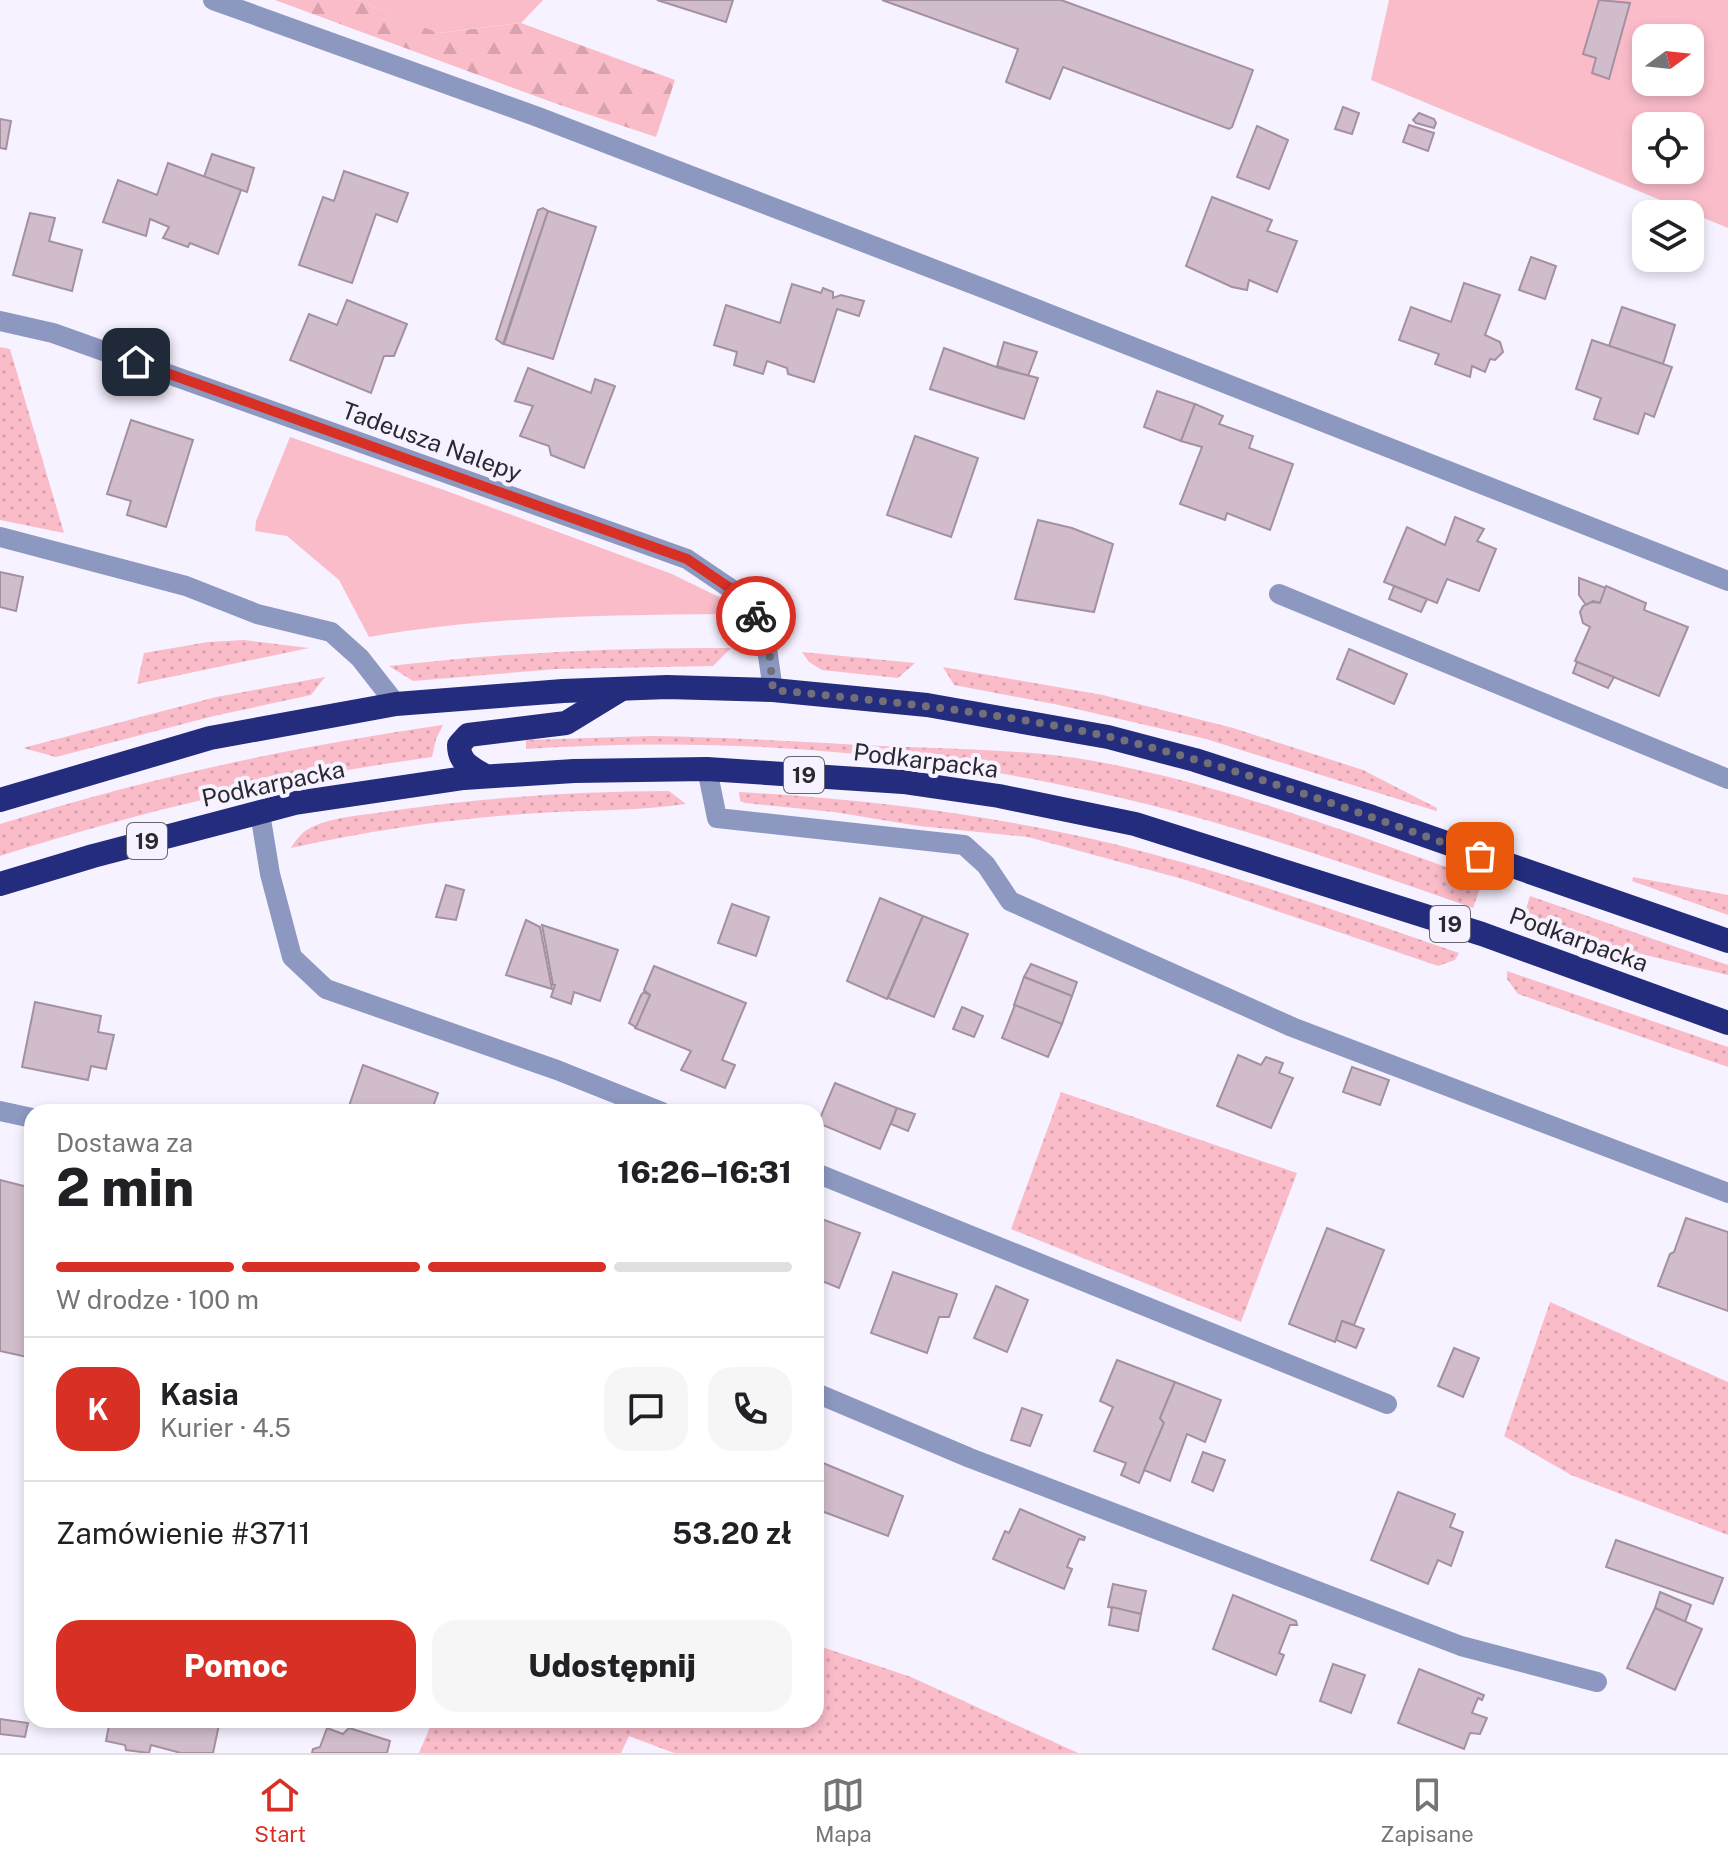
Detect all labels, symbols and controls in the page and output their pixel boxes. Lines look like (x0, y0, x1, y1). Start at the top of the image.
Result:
north arrow (1632, 24, 1704, 96)
map controls (1632, 24, 1704, 272)
button: locate (1632, 112, 1704, 184)
button: layers (1632, 200, 1704, 272)
pin (102, 328, 170, 396)
icon: home (114, 340, 158, 384)
street label: Tadeusza Nalepy (338, 395, 526, 487)
courier (716, 576, 796, 656)
icon: bike (734, 594, 778, 638)
street label: Podkarpacka (852, 737, 1000, 783)
street label: Podkarpacka (199, 754, 347, 812)
road number: 19 (784, 757, 824, 793)
pin (1446, 822, 1514, 890)
road number: 19 (127, 823, 167, 859)
icon: bag (1458, 834, 1502, 878)
street label: Podkarpacka (1506, 901, 1652, 977)
road number: 19 (1430, 906, 1470, 942)
text: Dostawa za (56, 1127, 193, 1158)
text: 16:26–16:31 (617, 1154, 792, 1190)
text: 2 min (56, 1157, 194, 1218)
text: W drodze · 100 m (56, 1284, 259, 1315)
button: chat (604, 1367, 688, 1451)
button: phone (708, 1367, 792, 1451)
text: Kasia (160, 1376, 239, 1412)
text: K (87, 1391, 109, 1427)
text: Kurier · 4.5 (160, 1412, 291, 1443)
text: Zamówienie #3711 (56, 1515, 311, 1551)
text: 53.20 zł (672, 1515, 792, 1551)
button: Pomoc (56, 1620, 416, 1712)
button: Udostępnij (432, 1620, 792, 1712)
tab: Start (254, 1773, 306, 1847)
tab: Mapa (815, 1773, 872, 1847)
tab: Zapisane (1380, 1773, 1474, 1847)

